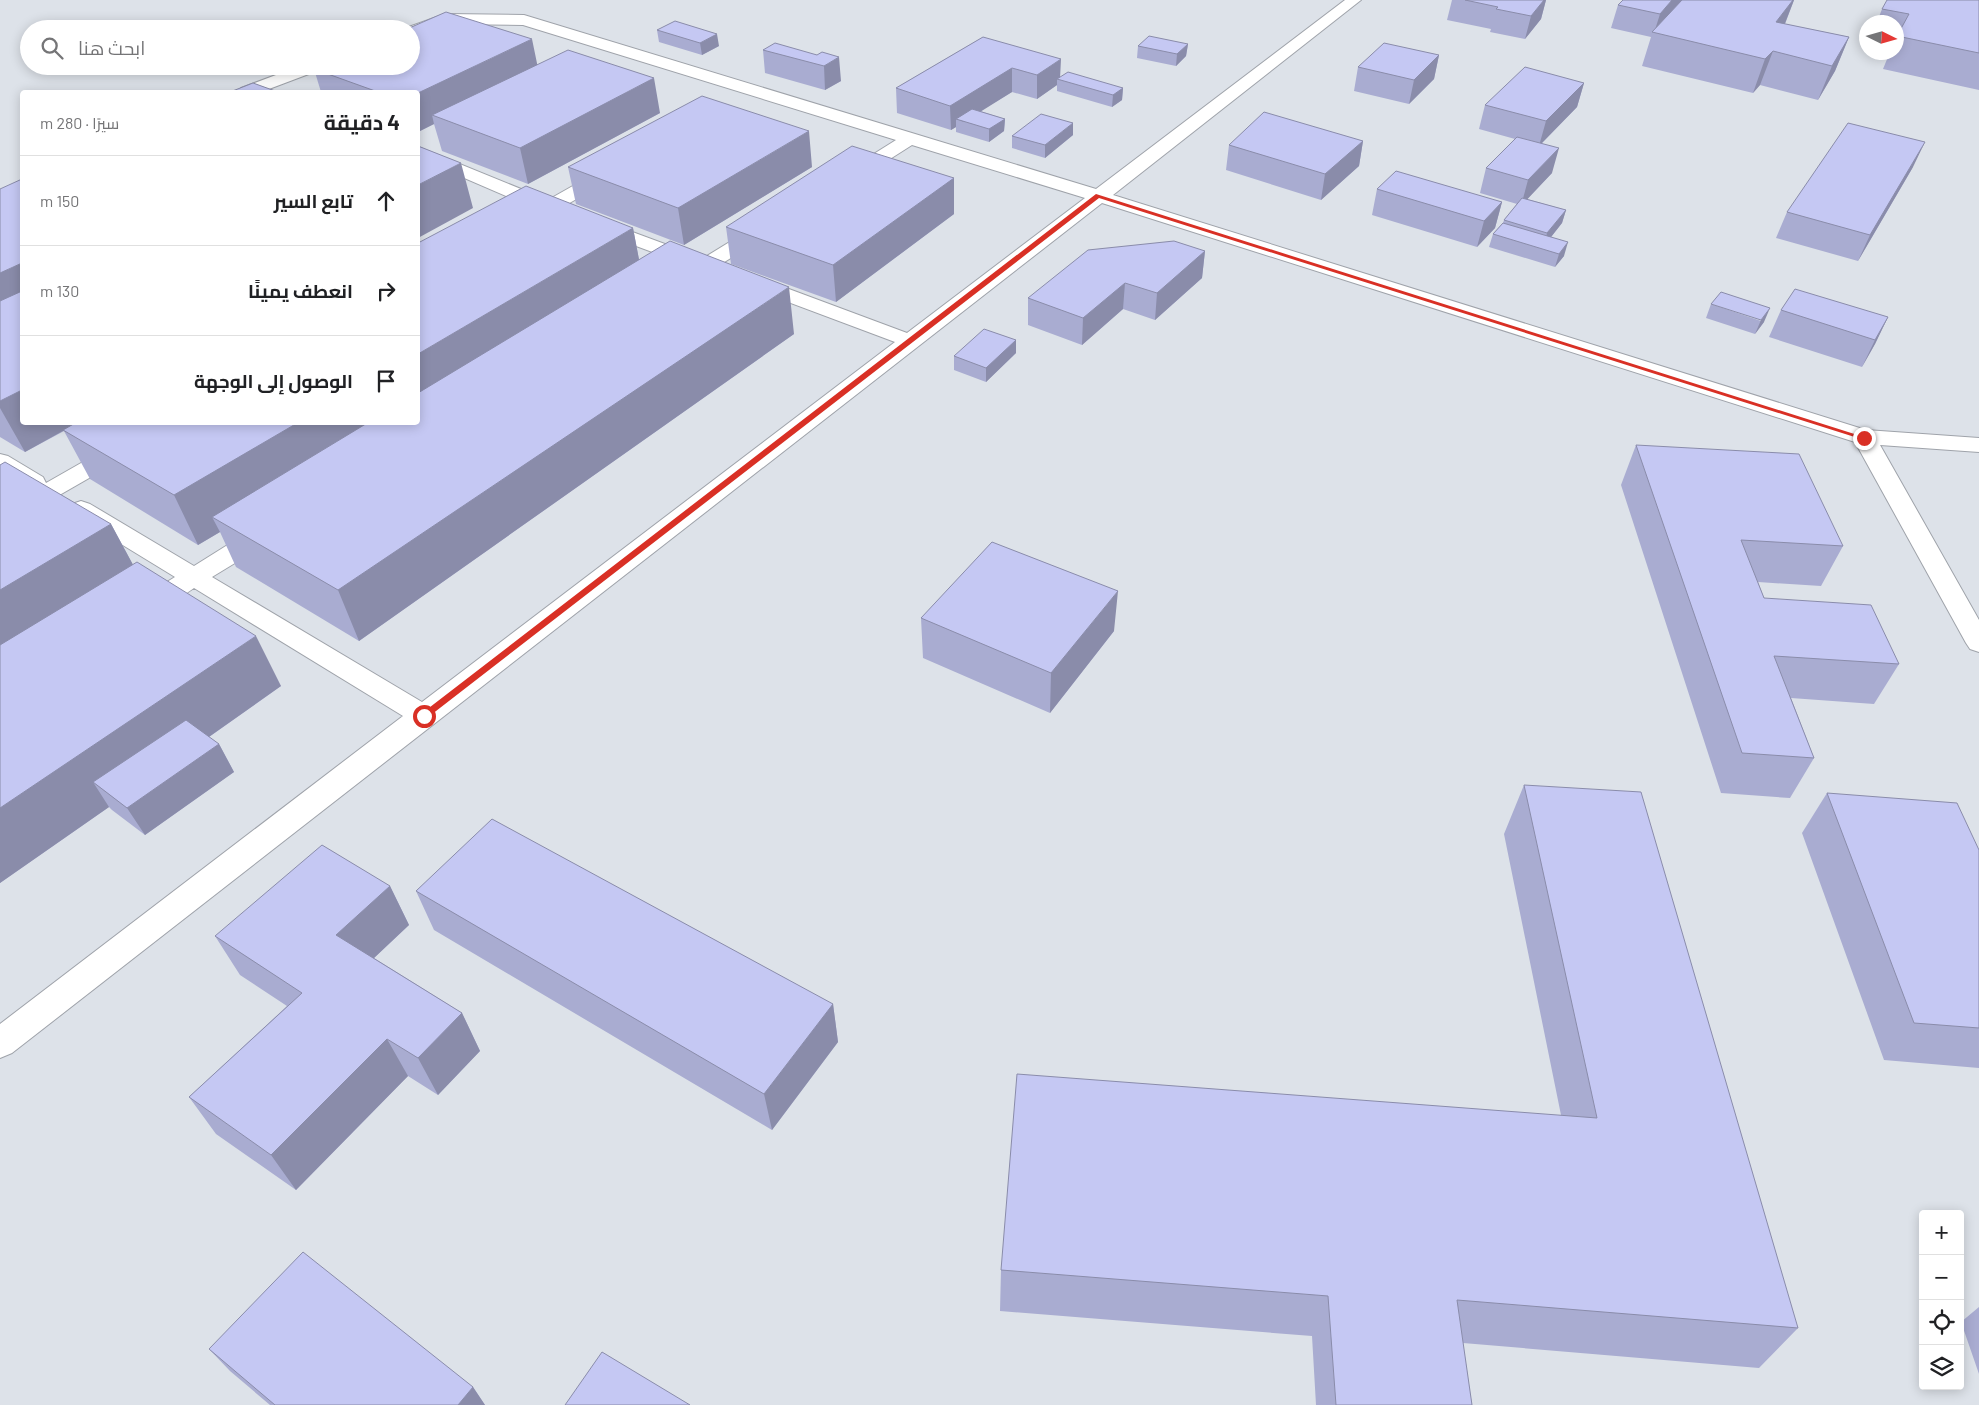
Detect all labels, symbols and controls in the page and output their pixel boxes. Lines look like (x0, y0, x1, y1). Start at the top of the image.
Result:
north arrow (1859, 15, 1904, 60)
search box (20, 20, 420, 75)
icon: search (38, 34, 66, 62)
text: ابحث هنا (78, 36, 145, 59)
text: 4 دقيقة (324, 109, 400, 134)
text: سيرًا · 280 m (40, 113, 119, 132)
icon: ahead (372, 187, 400, 215)
text: تابع السير (274, 189, 353, 212)
text: 150 m (40, 191, 79, 210)
icon: right (372, 277, 400, 305)
text: انعطف يمينًا (248, 279, 353, 302)
text: 130 m (40, 281, 79, 300)
icon: arrive (372, 367, 400, 395)
text: الوصول إلى الوجهة (194, 369, 353, 392)
route end (1853, 427, 1876, 450)
route start (413, 705, 436, 728)
map controls (1919, 1210, 1964, 1390)
button: + (1919, 1210, 1964, 1255)
button: − (1919, 1255, 1964, 1300)
button: locate (1919, 1300, 1964, 1345)
button: layers (1919, 1345, 1964, 1390)

